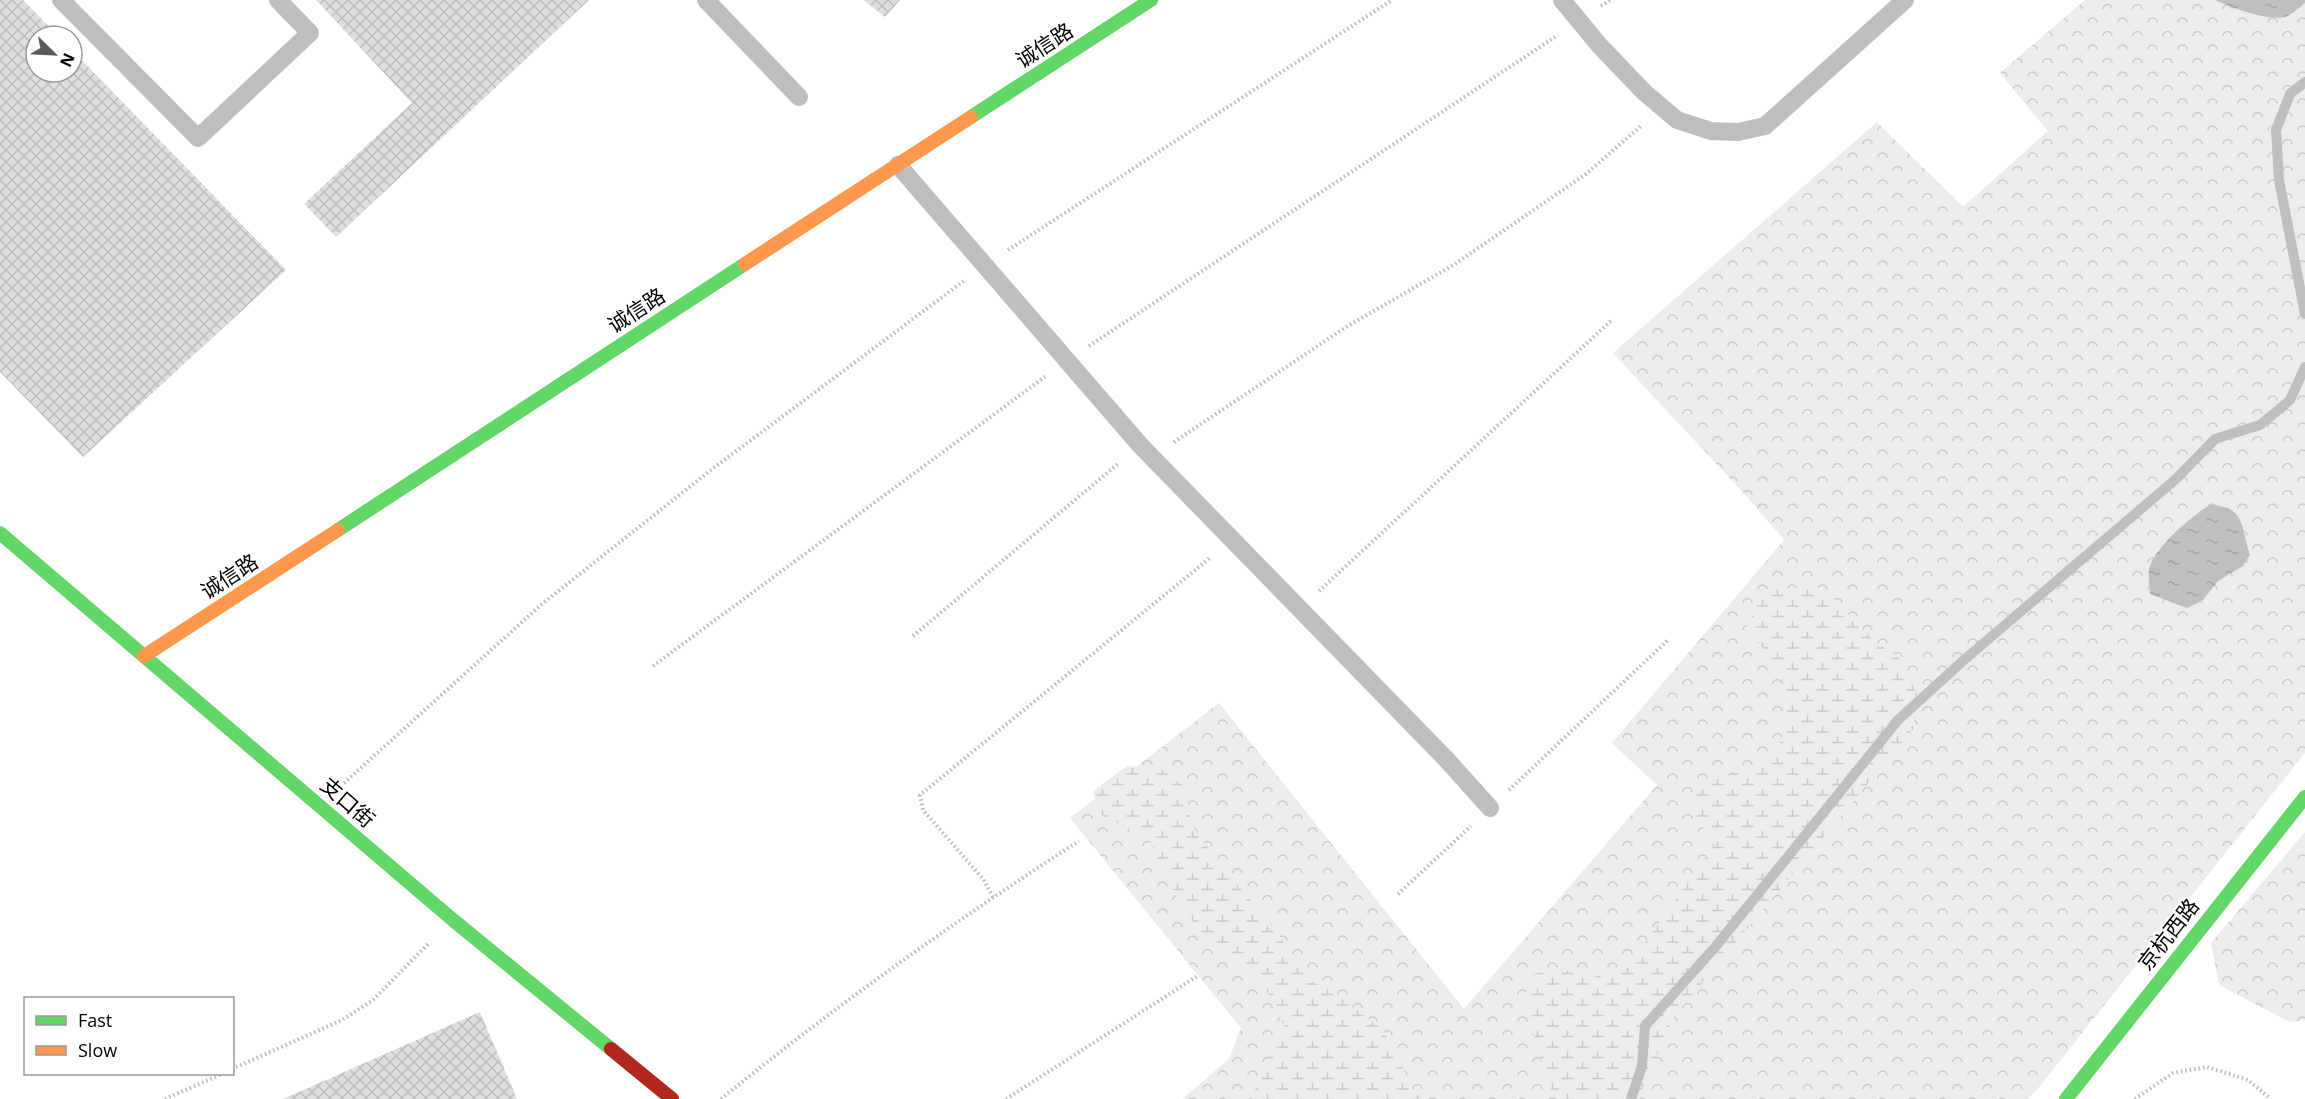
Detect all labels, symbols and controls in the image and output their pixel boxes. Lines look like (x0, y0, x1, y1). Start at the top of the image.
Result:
street label: 诚信路 (1010, 16, 1078, 74)
north arrow (24, 24, 84, 84)
text: N (55, 50, 80, 71)
street label: 诚信路 (602, 281, 670, 339)
street label: 诚信路 (195, 547, 263, 605)
street label: 支口街 (315, 771, 381, 833)
street label: 京杭西路 (2131, 892, 2205, 976)
legend (24, 997, 234, 1075)
text: Fast (78, 1008, 112, 1032)
text: Slow (78, 1038, 117, 1062)

